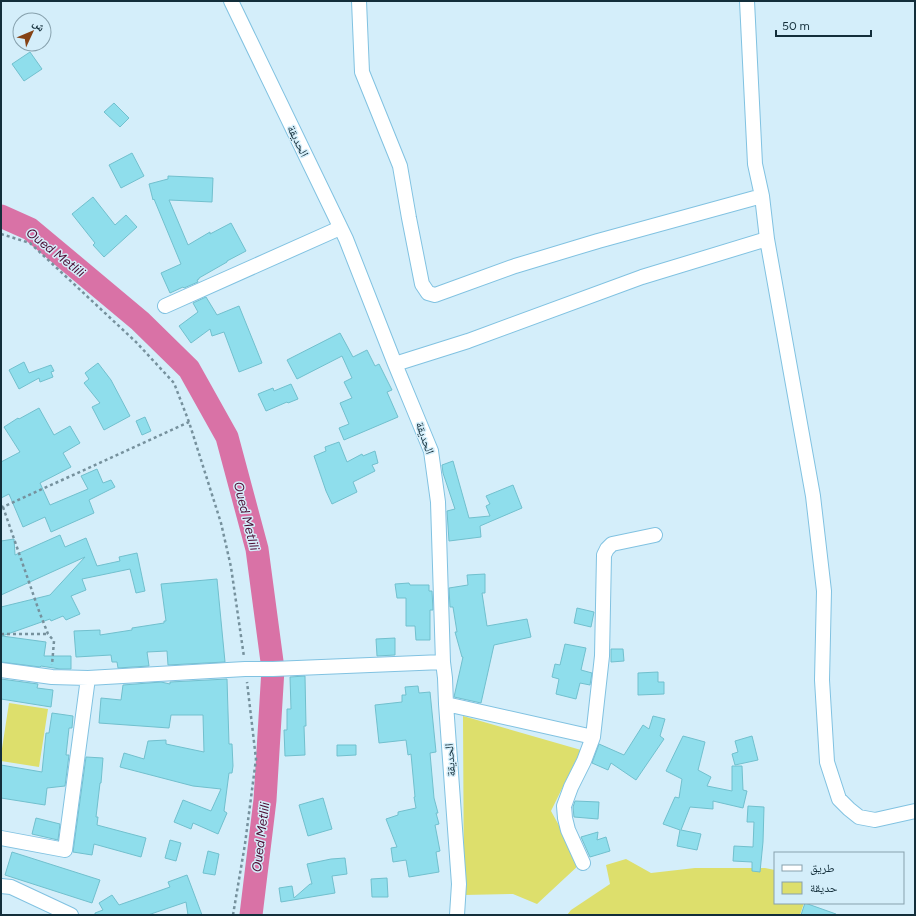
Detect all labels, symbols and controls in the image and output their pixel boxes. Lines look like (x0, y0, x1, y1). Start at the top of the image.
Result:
north arrow (12, 12, 52, 52)
scale bar (776, 12, 871, 38)
text: ش (29, 17, 48, 35)
text: 50 m (782, 19, 810, 33)
street label: الحديقة (284, 123, 312, 159)
water label: Oued Metlili (23, 225, 89, 281)
street label: الحديقة (413, 420, 437, 456)
water label: Oued Metlili (231, 480, 263, 553)
street label: الحديقة (442, 743, 458, 777)
water label: Oued Metlili (249, 800, 272, 873)
legend (774, 852, 904, 904)
text: طريق (810, 861, 835, 875)
text: حديقة (810, 881, 838, 895)

